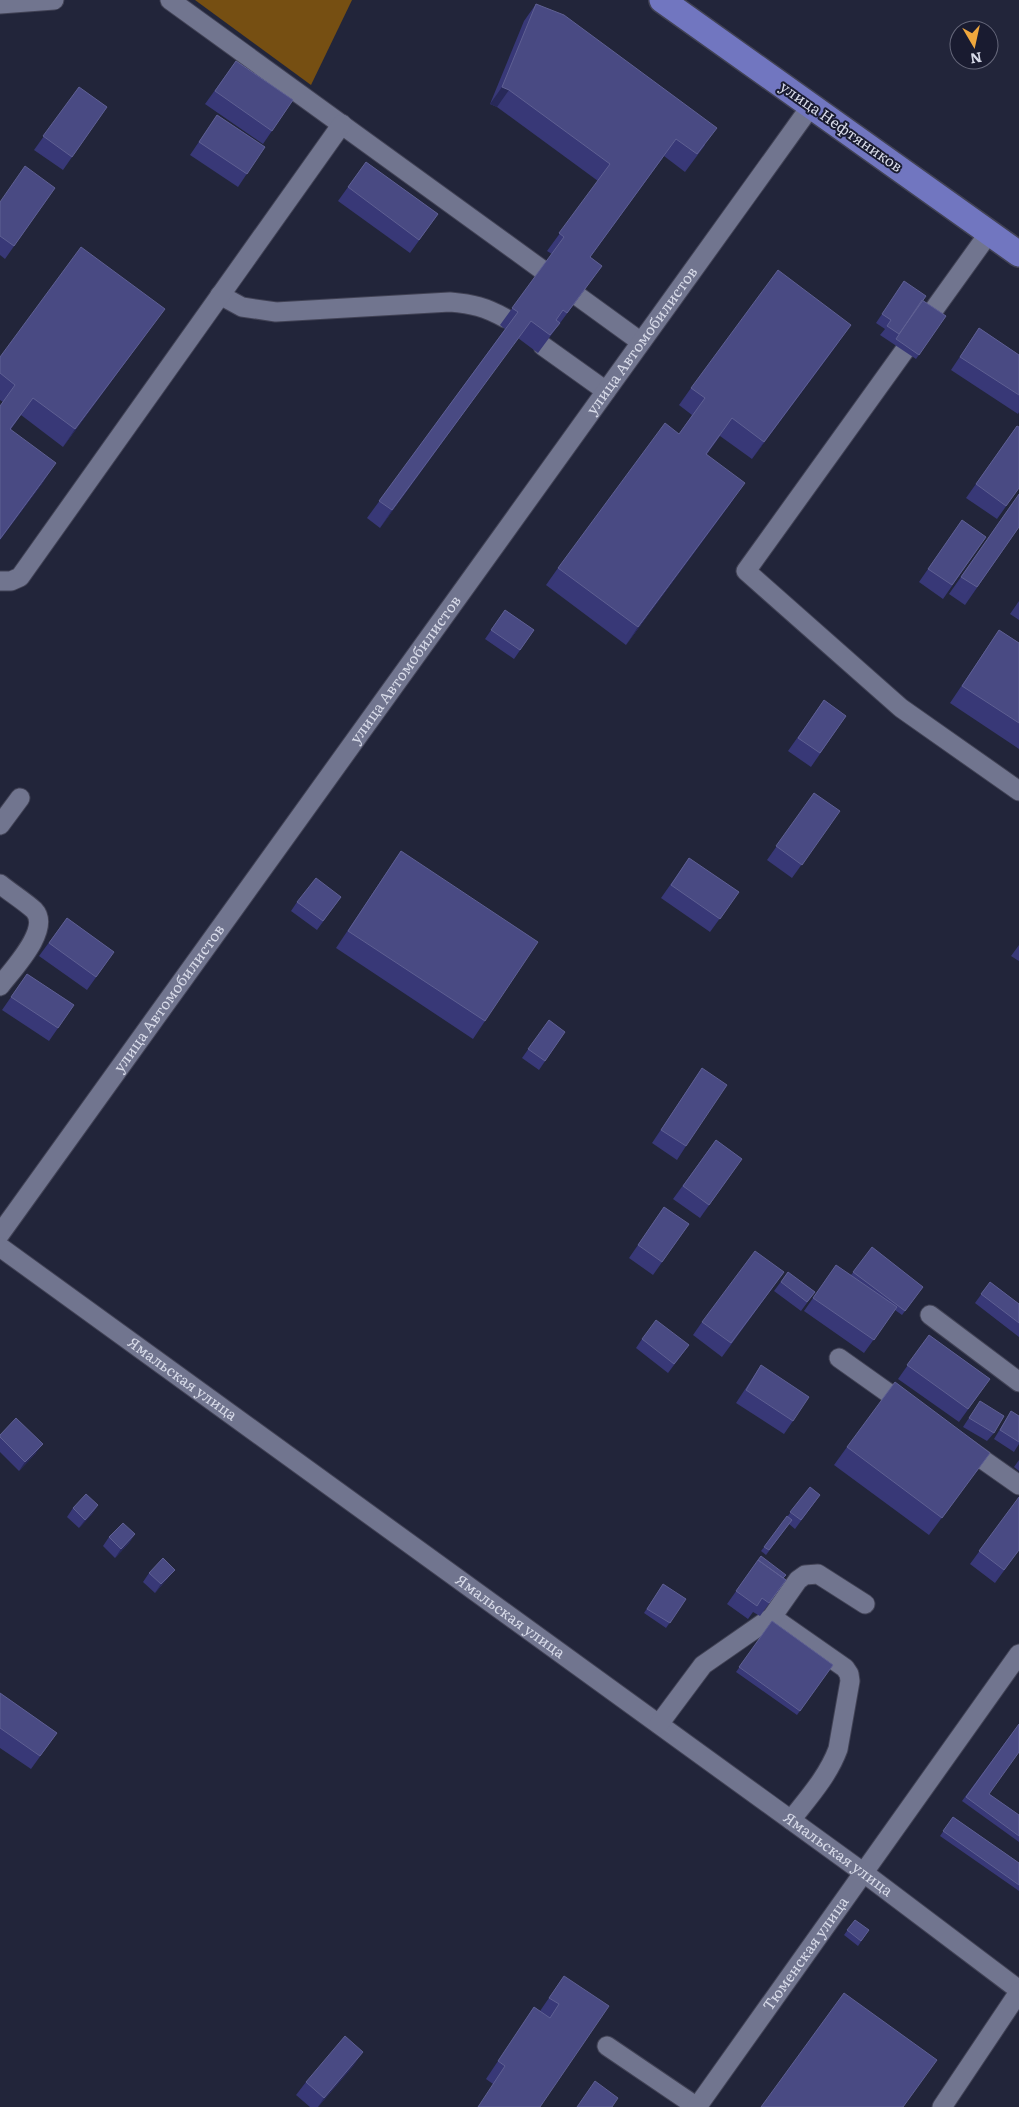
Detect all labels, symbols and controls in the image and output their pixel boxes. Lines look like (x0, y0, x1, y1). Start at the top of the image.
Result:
north arrow (949, 20, 999, 70)
text: N (969, 48, 984, 70)
street label: улица Нефтяников (776, 75, 908, 177)
street label: улица Автомобилистов (580, 261, 702, 419)
street label: улица Автомобилистов (343, 590, 466, 748)
street label: улица Автомобилистов (107, 919, 229, 1077)
street label: Ямальская улица (123, 1330, 243, 1426)
street label: Ямальская улица (451, 1568, 571, 1664)
street label: Ямальская улица (779, 1805, 899, 1902)
street label: Тюменская улица (756, 1890, 854, 2015)

